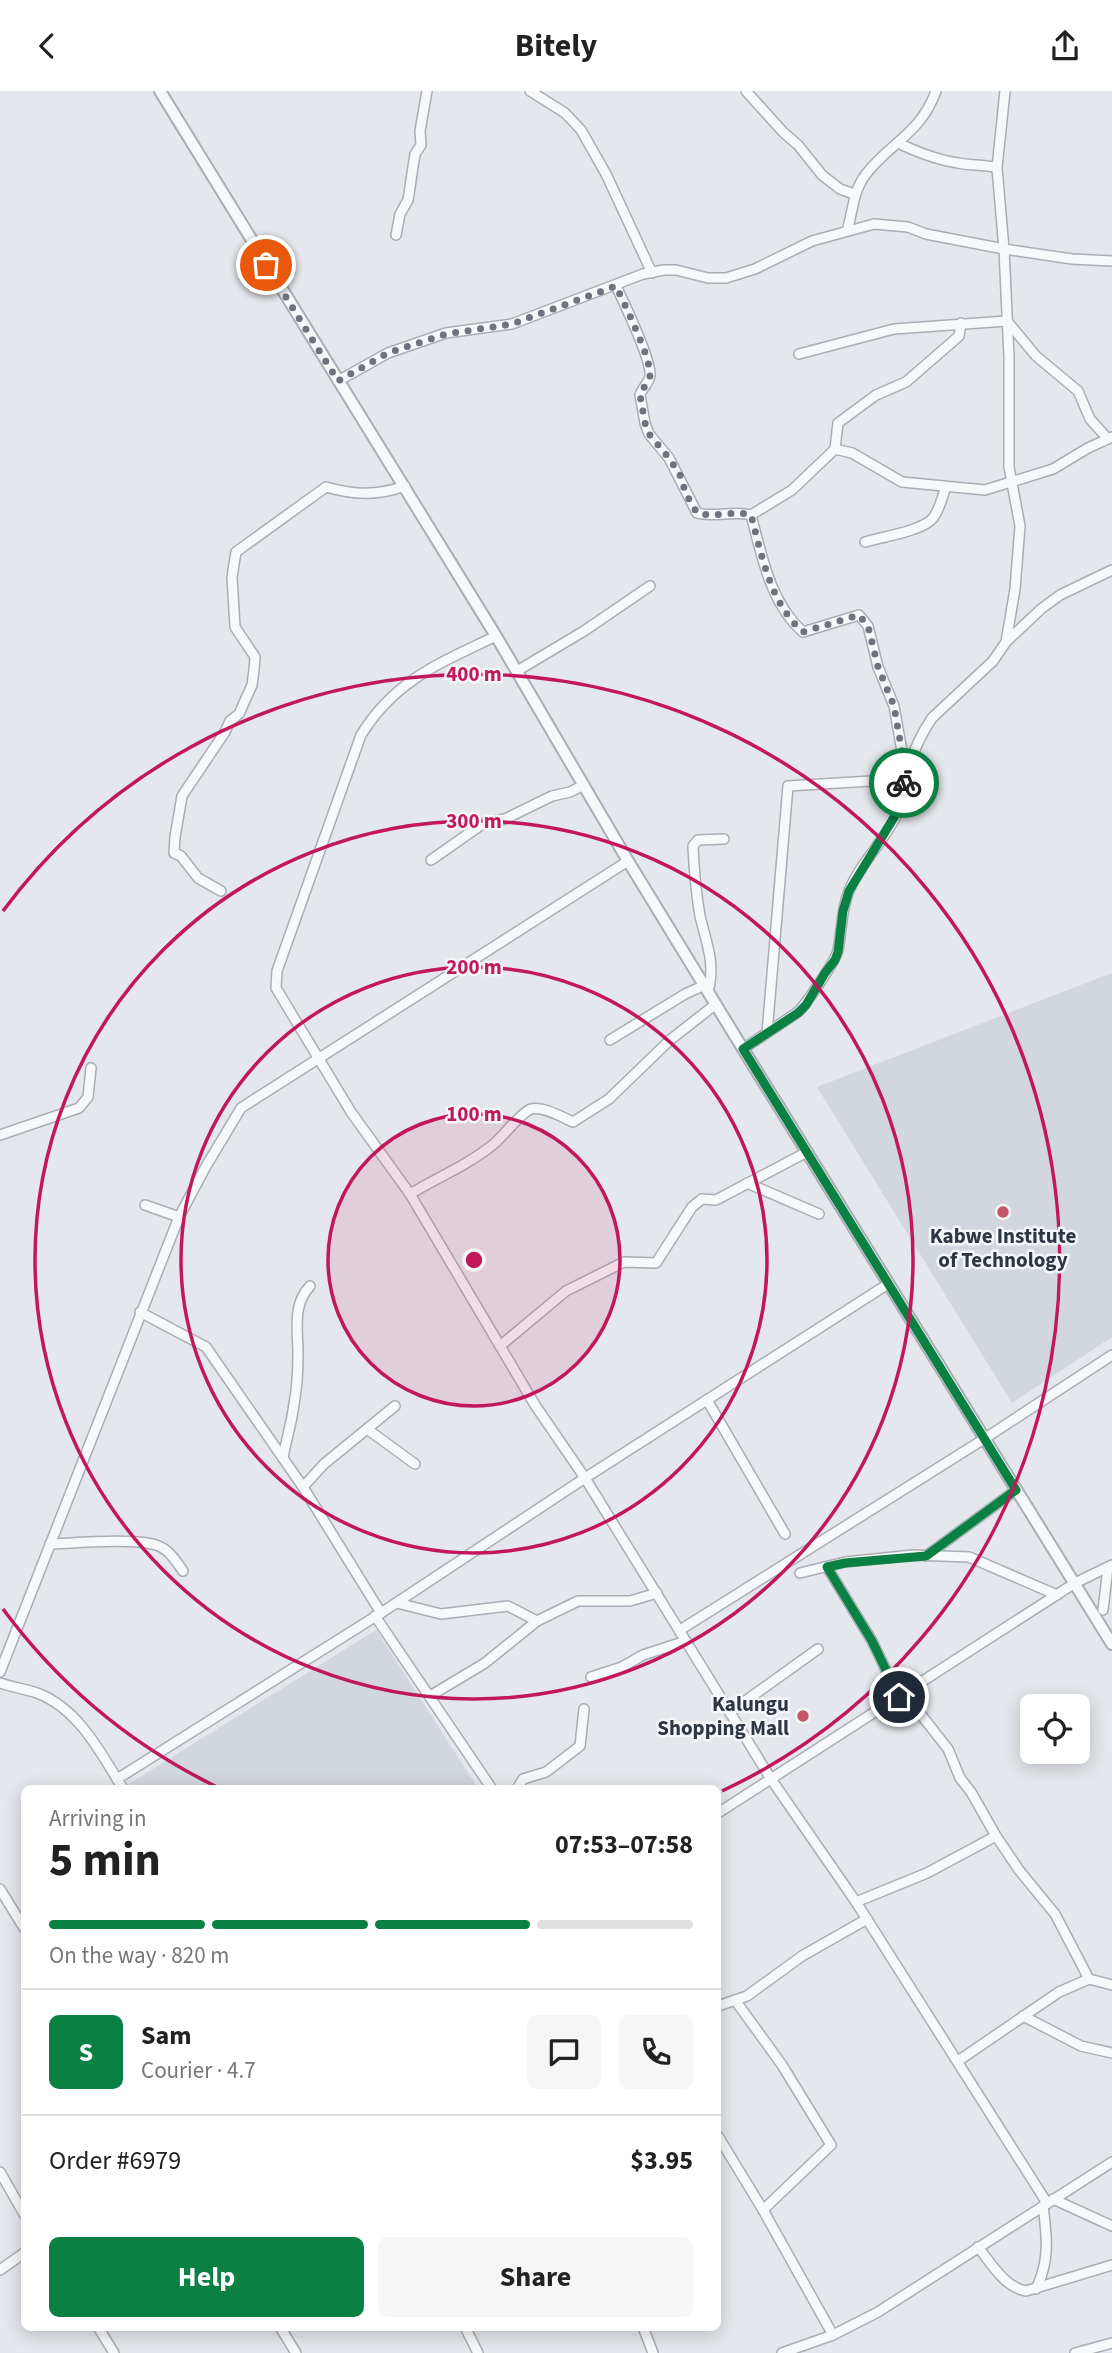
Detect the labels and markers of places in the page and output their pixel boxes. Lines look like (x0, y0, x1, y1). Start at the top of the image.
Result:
pin (236, 235, 296, 295)
marker: Kabwe Institute of Technology (995, 1204, 1011, 1220)
place label: Kabwe Institute of Technology (930, 1221, 1076, 1275)
centre of rings (462, 1248, 486, 1272)
pin (869, 1667, 929, 1727)
place label: Kalungu Shopping Mall (657, 1689, 789, 1743)
marker: Kalungu Shopping Mall (795, 1708, 811, 1724)

